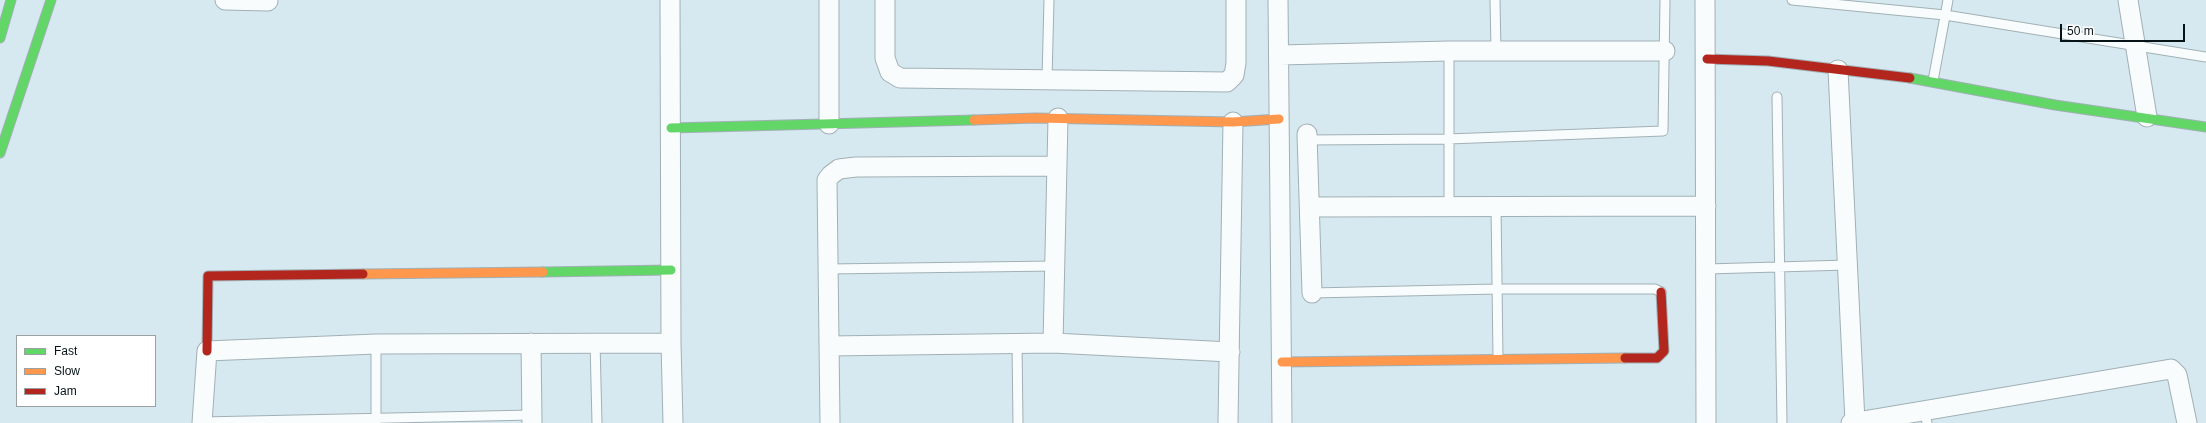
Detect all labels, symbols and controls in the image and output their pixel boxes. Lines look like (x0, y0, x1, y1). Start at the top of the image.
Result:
scale bar (2062, 16, 2187, 42)
text: 50 m (2067, 24, 2094, 38)
legend (16, 335, 156, 407)
text: Fast (54, 344, 77, 358)
text: Slow (54, 364, 80, 378)
text: Jam (54, 384, 77, 398)

